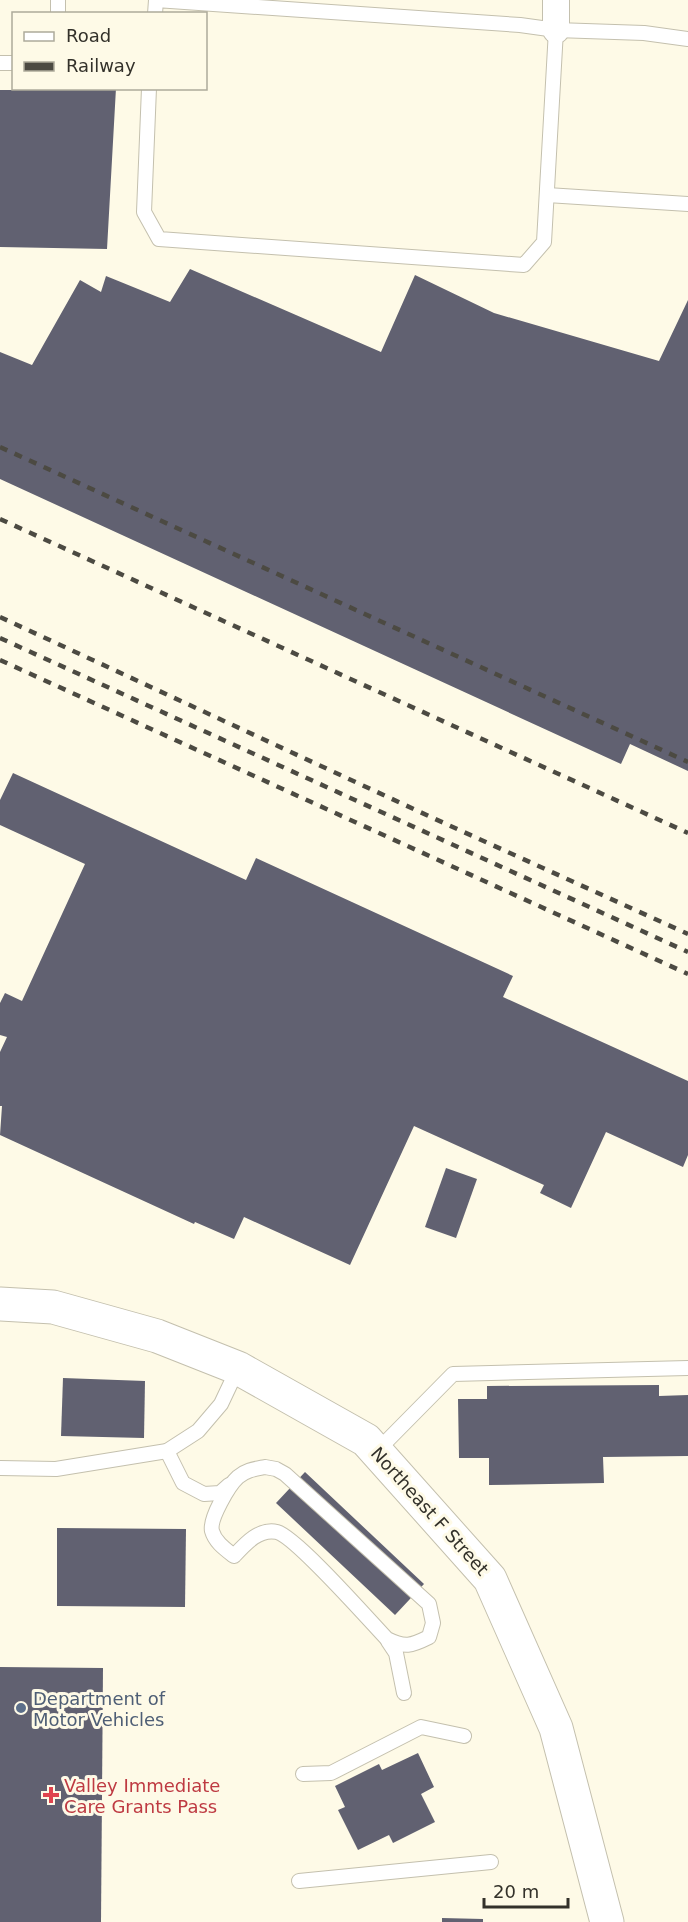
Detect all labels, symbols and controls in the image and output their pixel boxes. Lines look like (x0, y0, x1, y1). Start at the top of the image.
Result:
legend (12, 12, 207, 90)
text: Road (66, 25, 111, 46)
text: Railway (66, 55, 136, 76)
street label: Northeast F Street (367, 1443, 493, 1579)
place label: Department of Motor Vehicles (33, 1688, 166, 1730)
marker: Department of Motor Vehicles (14, 1701, 28, 1715)
place label: Valley Immediate Care Grants Pass (64, 1775, 220, 1817)
marker: Valley Immediate Care Grants Pass (42, 1786, 60, 1804)
scale bar (484, 1871, 568, 1909)
text: 20 m (493, 1881, 539, 1902)

